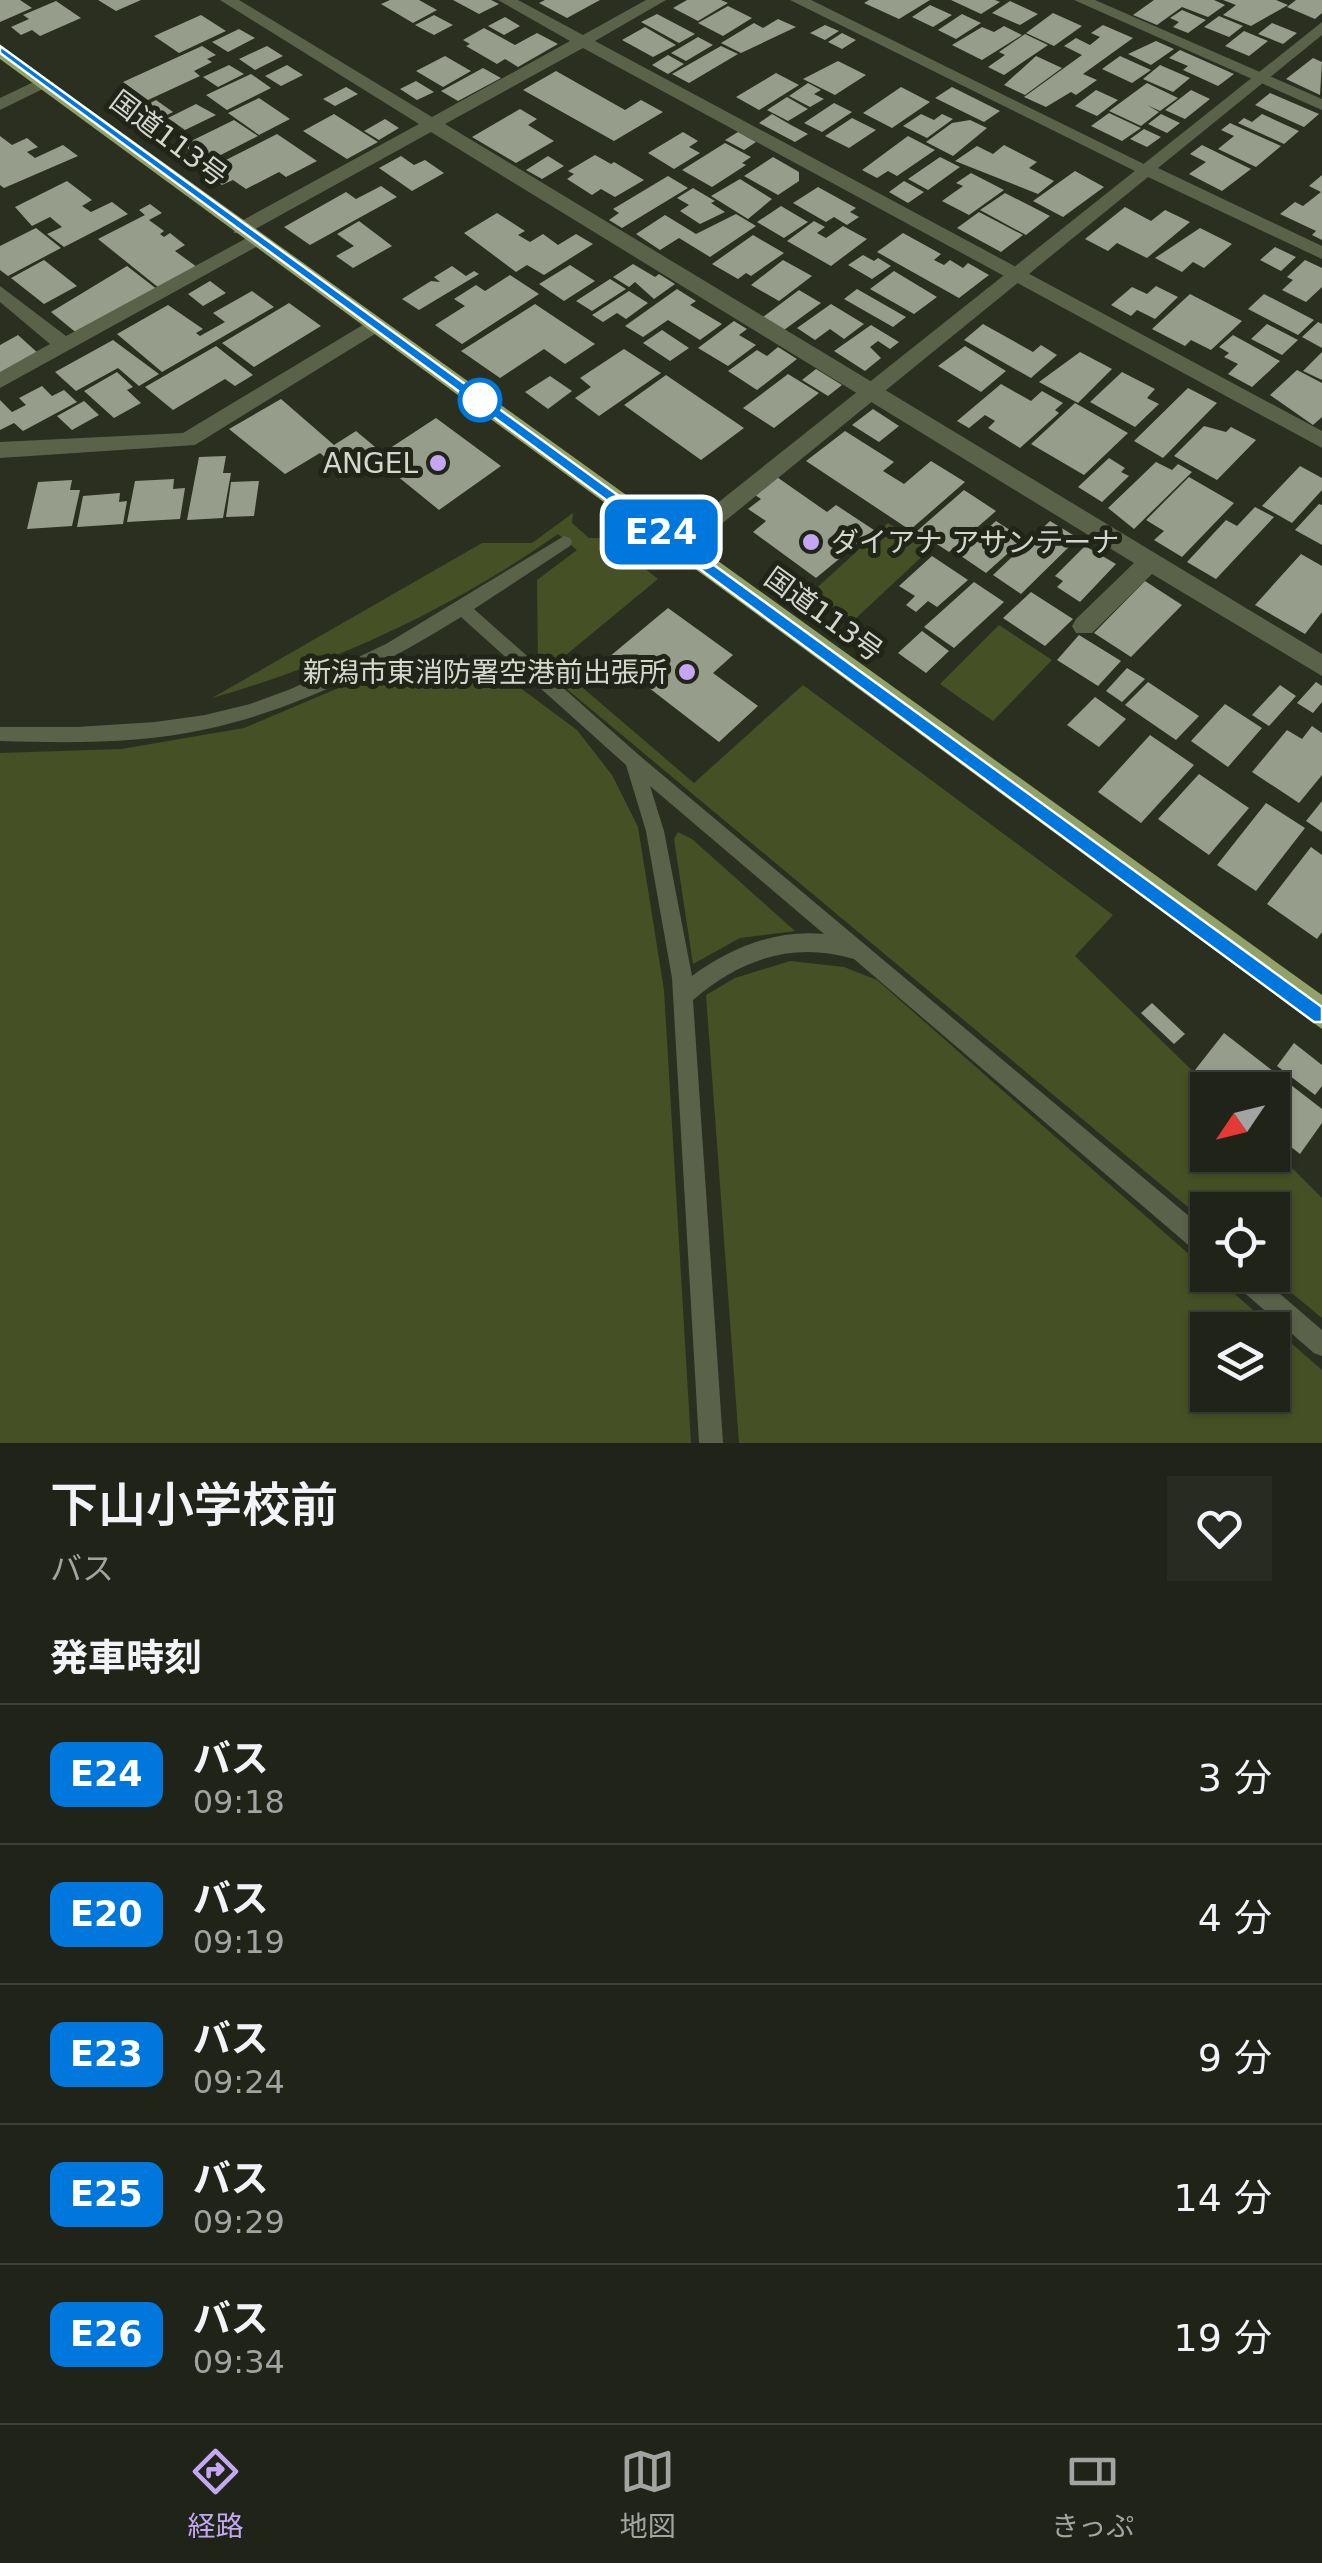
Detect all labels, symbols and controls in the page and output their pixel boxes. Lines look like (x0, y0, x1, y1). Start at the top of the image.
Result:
street label: 国道113号 (104, 84, 234, 193)
unlabelled marker (459, 379, 501, 421)
place label: ANGEL (323, 447, 418, 480)
marker: ANGEL (427, 452, 449, 474)
line badge: E24 (604, 500, 718, 564)
text: E24 (625, 512, 697, 552)
place label: ダイアナ アサンテーナ (831, 526, 1119, 559)
marker: ダイアナ アサンテーナ (800, 531, 822, 553)
street label: 国道113号 (758, 561, 889, 668)
place label: 新潟市東消防署空港前出張所 (303, 656, 667, 689)
marker: 新潟市東消防署空港前出張所 (676, 661, 698, 683)
north arrow (1190, 1072, 1290, 1172)
map controls (1190, 1072, 1290, 1412)
button: locate (1190, 1192, 1290, 1292)
button: layers (1190, 1312, 1290, 1412)
button: heart (1167, 1476, 1272, 1581)
text: 下山小学校前 (50, 1477, 338, 1533)
text: バス (50, 1550, 114, 1588)
text: 発車時刻 (50, 1636, 202, 1680)
text: バス (193, 1737, 269, 1781)
text: E24 (70, 1754, 143, 1794)
text: 3 分 (1198, 1756, 1272, 1800)
text: 09:18 (193, 1783, 285, 1821)
text: バス (193, 1877, 269, 1921)
text: E20 (70, 1894, 143, 1934)
text: 4 分 (1198, 1896, 1272, 1940)
text: 09:19 (193, 1923, 285, 1961)
text: バス (193, 2017, 269, 2061)
text: E23 (70, 2034, 143, 2074)
text: 9 分 (1198, 2036, 1272, 2080)
text: 09:24 (193, 2063, 285, 2101)
text: バス (193, 2157, 269, 2201)
text: E25 (70, 2174, 143, 2214)
text: 14 分 (1174, 2176, 1272, 2220)
text: 09:29 (193, 2203, 285, 2241)
text: バス (193, 2297, 269, 2341)
text: E26 (70, 2314, 143, 2354)
text: 19 分 (1174, 2316, 1272, 2360)
text: 09:34 (193, 2343, 285, 2381)
tab: 経路 (188, 2444, 244, 2544)
tab: 地図 (620, 2444, 676, 2544)
tab: きっぷ (1051, 2444, 1134, 2544)

